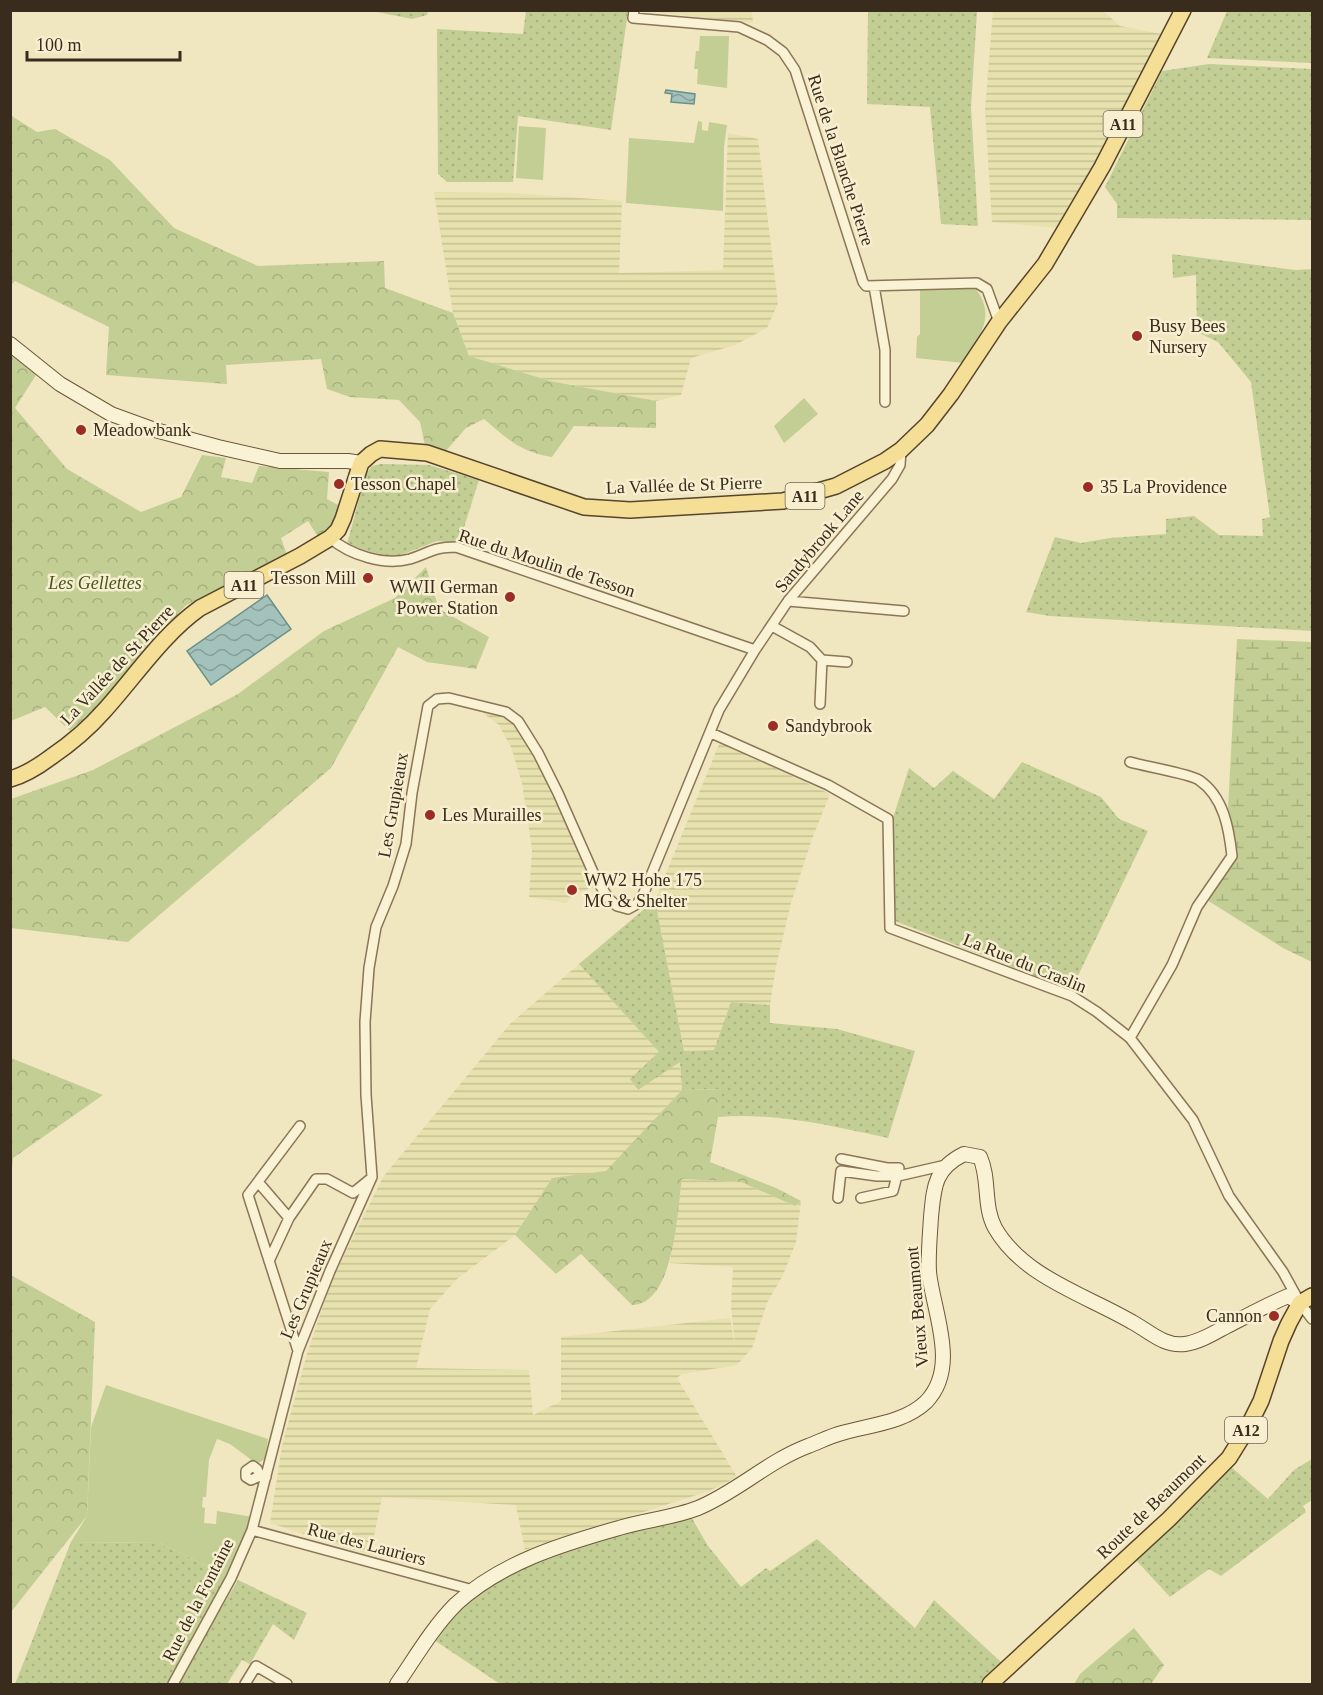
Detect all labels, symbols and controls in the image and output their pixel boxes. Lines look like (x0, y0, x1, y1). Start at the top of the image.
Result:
scale bar (27, 24, 180, 62)
text: 100 m (36, 35, 82, 55)
street label: Rue de la Blanche Pierre (804, 72, 878, 248)
road number: A11 (1104, 111, 1142, 137)
place label: Busy Bees Nursery (1149, 316, 1226, 357)
marker: Busy Bees Nursery (1130, 329, 1144, 343)
place label: Meadowbank (93, 420, 191, 440)
marker: Meadowbank (74, 423, 88, 437)
street label: La Vallée de St Pierre (605, 472, 763, 498)
place label: Tesson Chapel (351, 474, 456, 494)
marker: Tesson Chapel (332, 477, 346, 491)
place label: 35 La Providence (1100, 477, 1227, 497)
marker: 35 La Providence (1081, 480, 1095, 494)
road number: A11 (786, 483, 824, 509)
street label: Sandybrook Lane (770, 486, 868, 596)
street label: Rue du Moulin de Tesson (456, 525, 638, 601)
place label: Tesson Mill (271, 568, 356, 588)
marker: Tesson Mill (361, 571, 375, 585)
road number: A11 (224, 572, 264, 598)
park label: Les Gellettes (47, 573, 142, 593)
place label: WWII German Power Station (390, 577, 498, 618)
marker: WWII German Power Station (503, 590, 517, 604)
street label: La Vallée de St Pierre (56, 601, 178, 729)
place label: Sandybrook (785, 716, 872, 736)
marker: Sandybrook (766, 719, 780, 733)
street label: Les Grupieaux (374, 751, 412, 859)
place label: Les Murailles (442, 805, 541, 825)
marker: Les Murailles (423, 808, 437, 822)
place label: WW2 Hohe 175 MG & Shelter (584, 870, 702, 911)
marker: WW2 Hohe 175 MG & Shelter (565, 883, 579, 897)
street label: La Rue du Craslin (960, 929, 1090, 997)
street label: Les Grupieaux (276, 1236, 336, 1342)
street label: Vieux Beaumont (902, 1246, 932, 1368)
place label: Cannon (1206, 1306, 1262, 1326)
marker: Cannon (1267, 1309, 1281, 1323)
road number: A12 (1225, 1417, 1267, 1443)
street label: Route de Beaumont (1093, 1449, 1209, 1563)
street label: Rue des Lauriers (306, 1519, 428, 1569)
street label: Rue de la Fontaine (158, 1535, 238, 1665)

